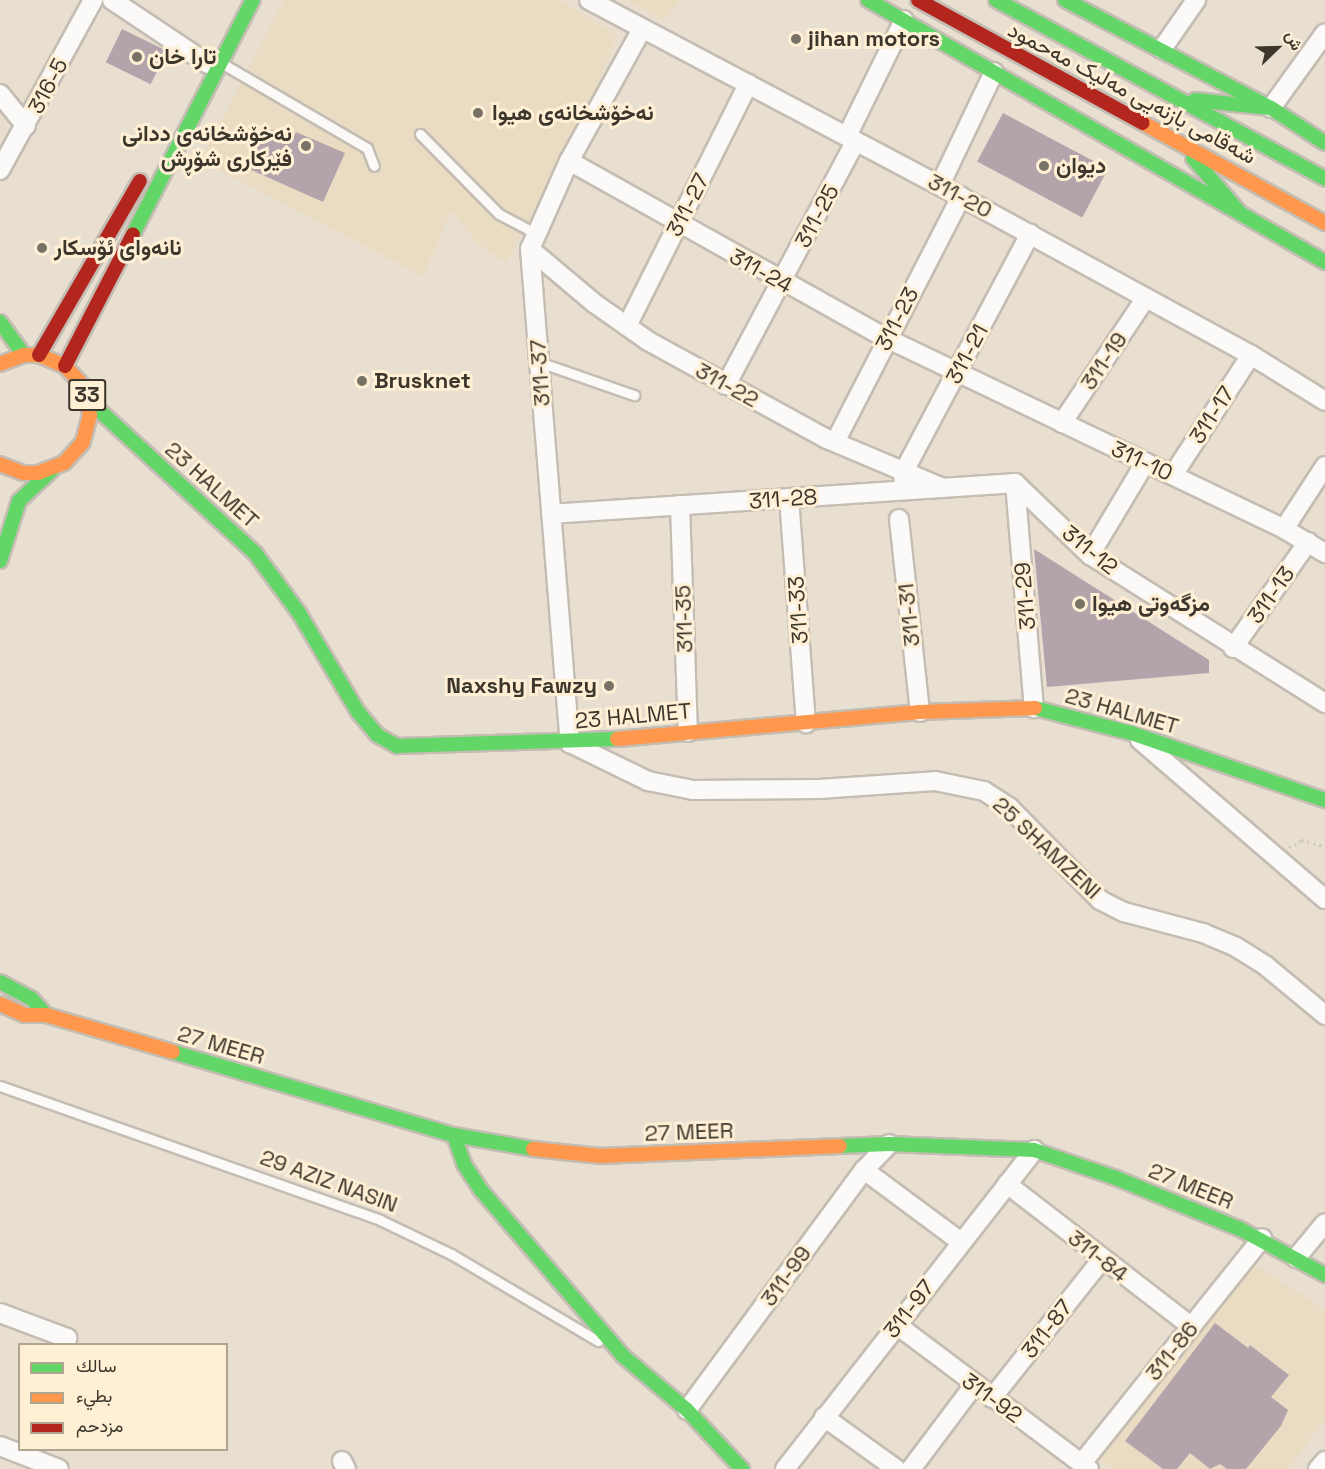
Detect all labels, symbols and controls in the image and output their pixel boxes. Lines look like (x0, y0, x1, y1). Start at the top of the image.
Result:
street label: شەقامی بازنەیی مەلیک مەحمود (1003, 16, 1261, 170)
north arrow (1247, 18, 1307, 78)
place label: jihan motors (808, 26, 940, 52)
text: ش (1281, 28, 1307, 54)
marker: jihan motors (789, 32, 803, 46)
place label: تارا خان (149, 44, 217, 70)
marker: تارا خان (130, 50, 144, 64)
street label: 316-5 (23, 54, 73, 118)
place label: نەخۆشخانەی هیوا (492, 100, 654, 126)
marker: نەخۆشخانەی هیوا (469, 104, 487, 122)
place label: نەخۆشخانەی ددانی فێرکاری شۆڕش (122, 120, 292, 172)
marker: نەخۆشخانەی ددانی فێرکاری شۆڕش (297, 137, 315, 155)
place label: دیوان (1056, 153, 1106, 179)
marker: دیوان (1037, 159, 1051, 173)
street label: 311-20 (923, 168, 997, 224)
street label: 311-27 (661, 169, 715, 241)
street label: 311-25 (789, 180, 845, 252)
place label: نانەوای ئۆسکار (54, 235, 182, 261)
marker: نانەوای ئۆسکار (35, 241, 49, 255)
street label: 311-24 (725, 243, 797, 299)
street label: 311-23 (870, 283, 924, 355)
street label: 311-21 (940, 320, 994, 388)
street label: 311-19 (1075, 327, 1133, 395)
street label: 311-37 (524, 339, 556, 407)
street label: 311-22 (691, 357, 763, 413)
place label: Brusknet (374, 368, 471, 394)
marker: Brusknet (355, 374, 369, 388)
road number: 33 (68, 377, 106, 413)
street label: 311-17 (1184, 381, 1240, 449)
street label: 311-10 (1107, 435, 1177, 487)
street label: 23 HALMET (160, 436, 264, 534)
street label: 311-28 (748, 483, 818, 515)
street label: 311-12 (1057, 520, 1123, 580)
street label: 311-29 (1009, 561, 1041, 631)
street label: 311-13 (1242, 561, 1300, 629)
street label: 311-33 (782, 575, 814, 645)
street label: 311-31 (893, 582, 925, 648)
street label: 311-35 (670, 585, 698, 653)
place label: مزگەوتی هیوا (1092, 591, 1210, 617)
marker: مزگەوتی هیوا (1073, 597, 1087, 611)
place label: Naxshy Fawzy (446, 673, 597, 699)
marker: Naxshy Fawzy (602, 679, 616, 693)
street label: 23 HALMET (1062, 682, 1182, 740)
street label: 23 HALMET (574, 698, 692, 734)
street label: 25 SHAMZENI (988, 791, 1106, 905)
street label: 27 MEER (175, 1020, 267, 1070)
street label: 27 MEER (644, 1117, 734, 1147)
street label: 29 AZIZ NASIN (257, 1144, 401, 1218)
street label: 27 MEER (1145, 1157, 1237, 1215)
street label: 311-84 (1063, 1224, 1133, 1288)
street label: 311-99 (755, 1241, 817, 1311)
street label: 311-97 (878, 1275, 940, 1343)
street label: 311-87 (1016, 1294, 1078, 1364)
street label: 311-86 (1140, 1316, 1204, 1386)
legend (18, 1343, 228, 1451)
text: سالك (76, 1354, 116, 1377)
street label: 311-92 (957, 1367, 1027, 1429)
text: بطيء (76, 1384, 112, 1407)
text: مزدحم (76, 1414, 123, 1437)

